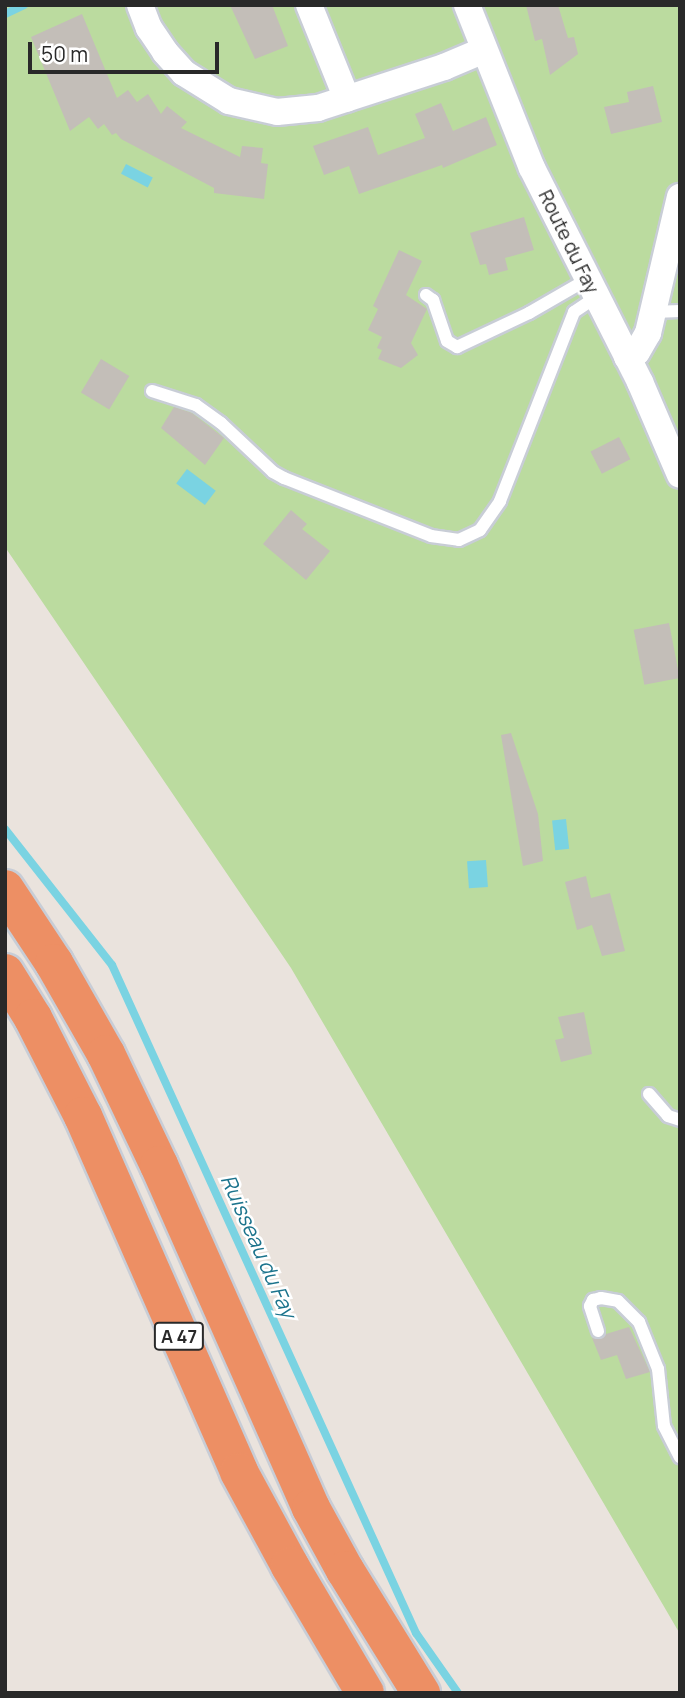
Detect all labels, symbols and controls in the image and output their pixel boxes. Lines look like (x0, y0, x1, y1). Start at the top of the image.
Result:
scale bar (32, 28, 222, 72)
text: 50 m (41, 40, 88, 68)
street label: Route du Fay (533, 187, 603, 297)
water label: Ruisseau du Fay (216, 1170, 302, 1322)
road number: A 47 (153, 1322, 205, 1350)

